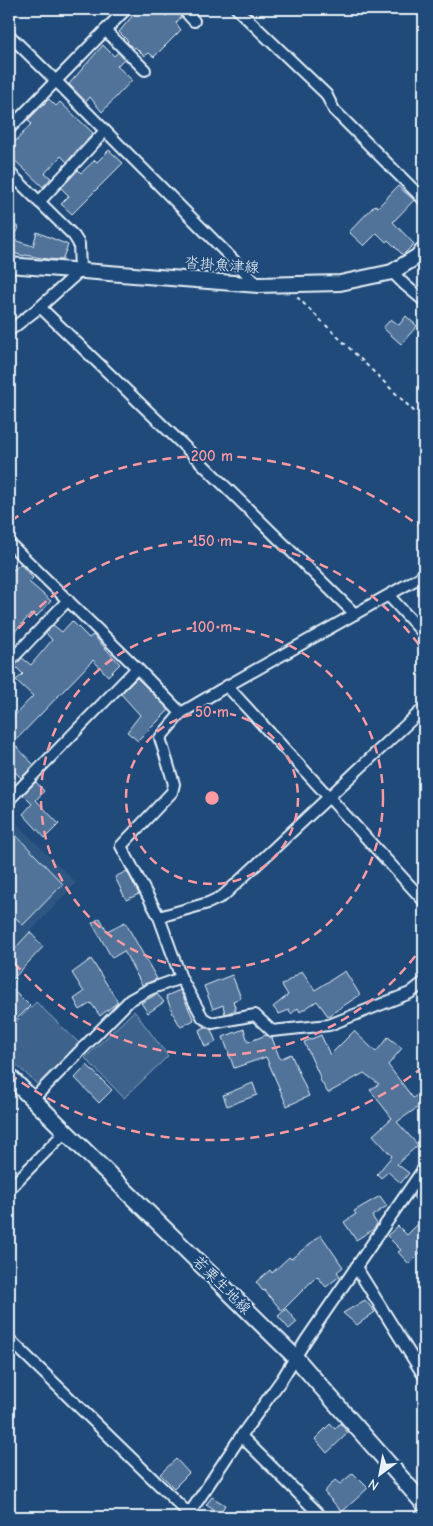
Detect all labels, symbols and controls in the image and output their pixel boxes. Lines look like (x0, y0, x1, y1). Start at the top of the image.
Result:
street label: 沓掛魚津線 (184, 253, 260, 277)
text: 200 m (191, 447, 233, 465)
text: 150 m (192, 532, 232, 550)
text: 100 m (192, 618, 232, 636)
text: 50 m (195, 703, 229, 721)
centre of rings (203, 789, 221, 807)
street label: 若栗生地線 (189, 1252, 255, 1318)
north arrow (356, 1448, 406, 1498)
text: N (365, 1475, 382, 1494)

